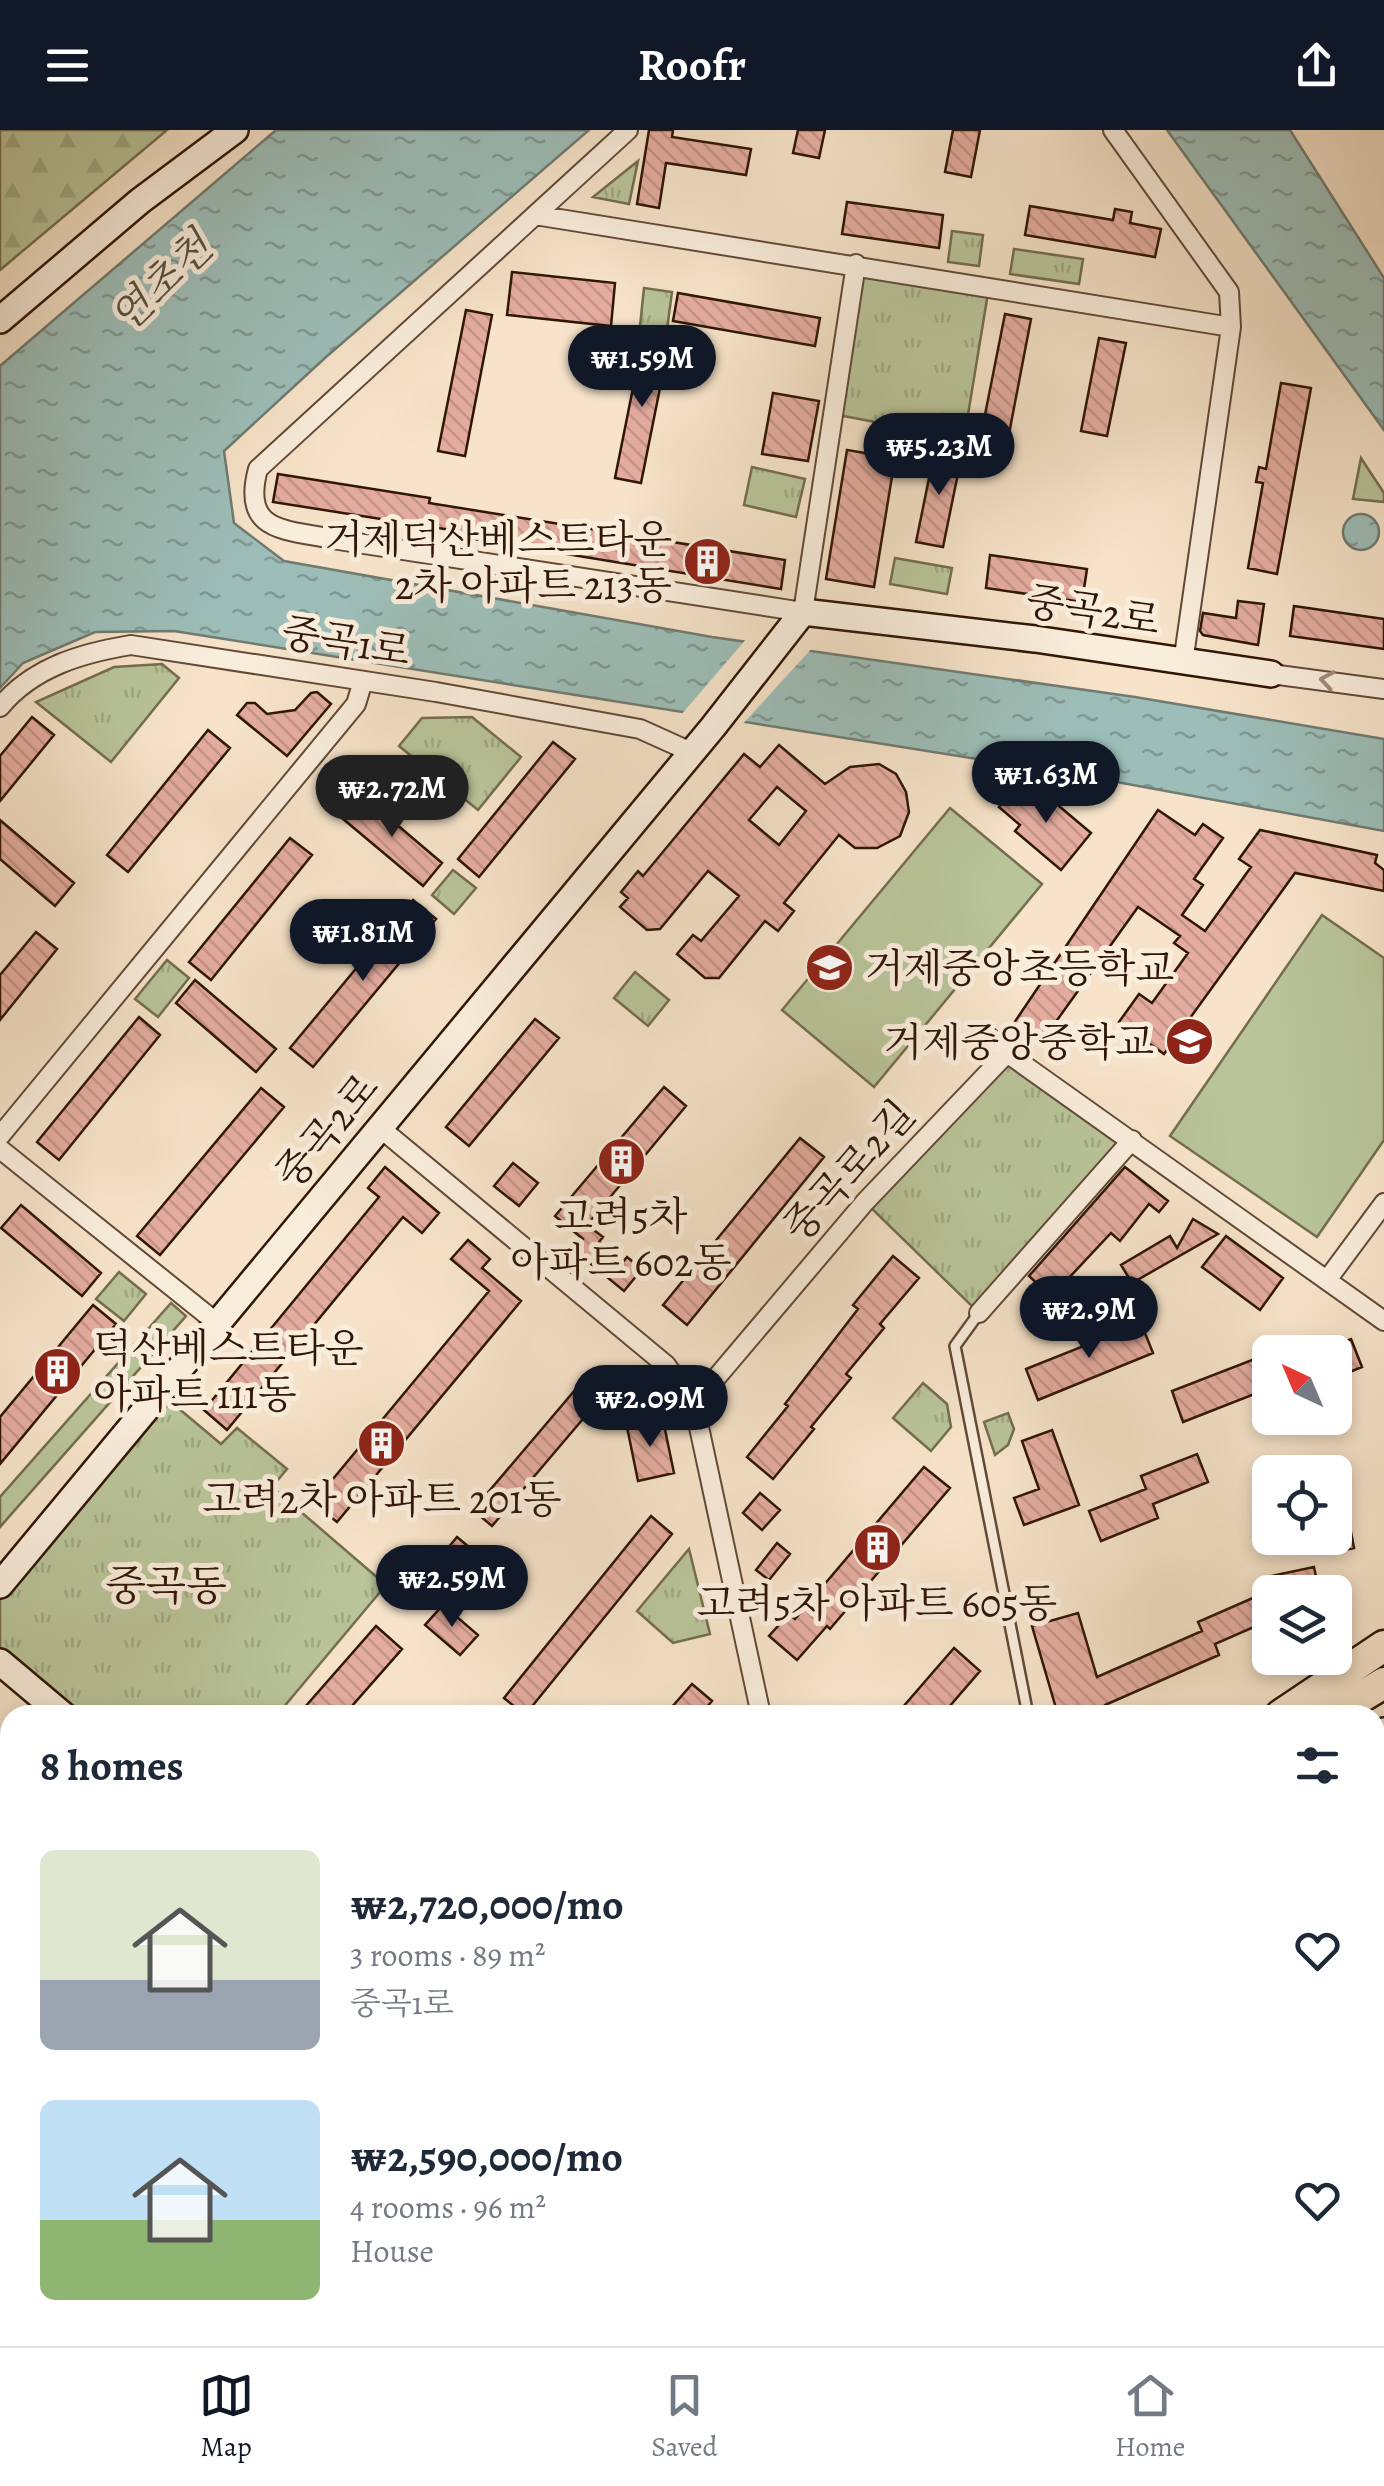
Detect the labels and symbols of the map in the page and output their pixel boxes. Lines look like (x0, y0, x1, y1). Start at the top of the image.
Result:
water label: 연초천 (97, 218, 226, 345)
pin: ₩1.59M (561, 325, 723, 410)
pin: ₩5.23M (858, 413, 1020, 498)
place label: 거제덕산베스트타운 2차 아파트 213동 (324, 512, 672, 613)
building icon: 거제덕산베스트타운 2차 아파트 213동 (681, 536, 733, 588)
street label: 중곡2로 (1022, 573, 1164, 649)
street label: 중곡1로 (278, 605, 414, 679)
one-way arrow (1319, 671, 1336, 692)
pin: ₩1.63M (965, 741, 1127, 826)
pin: ₩2.72M (311, 755, 473, 840)
pin: ₩1.81M (282, 899, 444, 984)
place label: 거제중앙초등학교 (865, 941, 1174, 996)
school or university icon: 거제중앙초등학교 (804, 942, 856, 994)
place label: 거제중앙중학교 (884, 1015, 1154, 1070)
school or university icon: 거제중앙중학교 (1163, 1016, 1215, 1068)
street label: 중곡2로 (263, 1062, 391, 1200)
street label: 중곡로2길 (770, 1088, 928, 1254)
building icon: 고려5차 아파트 602동 (595, 1135, 647, 1187)
place label: 고려5차 아파트 602동 (510, 1189, 732, 1290)
pin: ₩2.9M (1019, 1276, 1159, 1361)
place label: 덕산베스트타운 아파트 111동 (93, 1321, 364, 1422)
north arrow (1252, 1335, 1352, 1435)
building icon: 덕산베스트타운 아파트 111동 (32, 1345, 84, 1397)
pin: ₩2.09M (569, 1365, 731, 1450)
building icon: 고려2차 아파트 201동 (356, 1418, 408, 1470)
place label: 고려2차 아파트 201동 (202, 1472, 562, 1527)
building icon: 고려5차 아파트 605동 (851, 1522, 903, 1574)
pin: ₩2.59M (371, 1545, 533, 1630)
district label: 중곡동 (105, 1557, 227, 1614)
place label: 고려5차 아파트 605동 (697, 1576, 1057, 1631)

